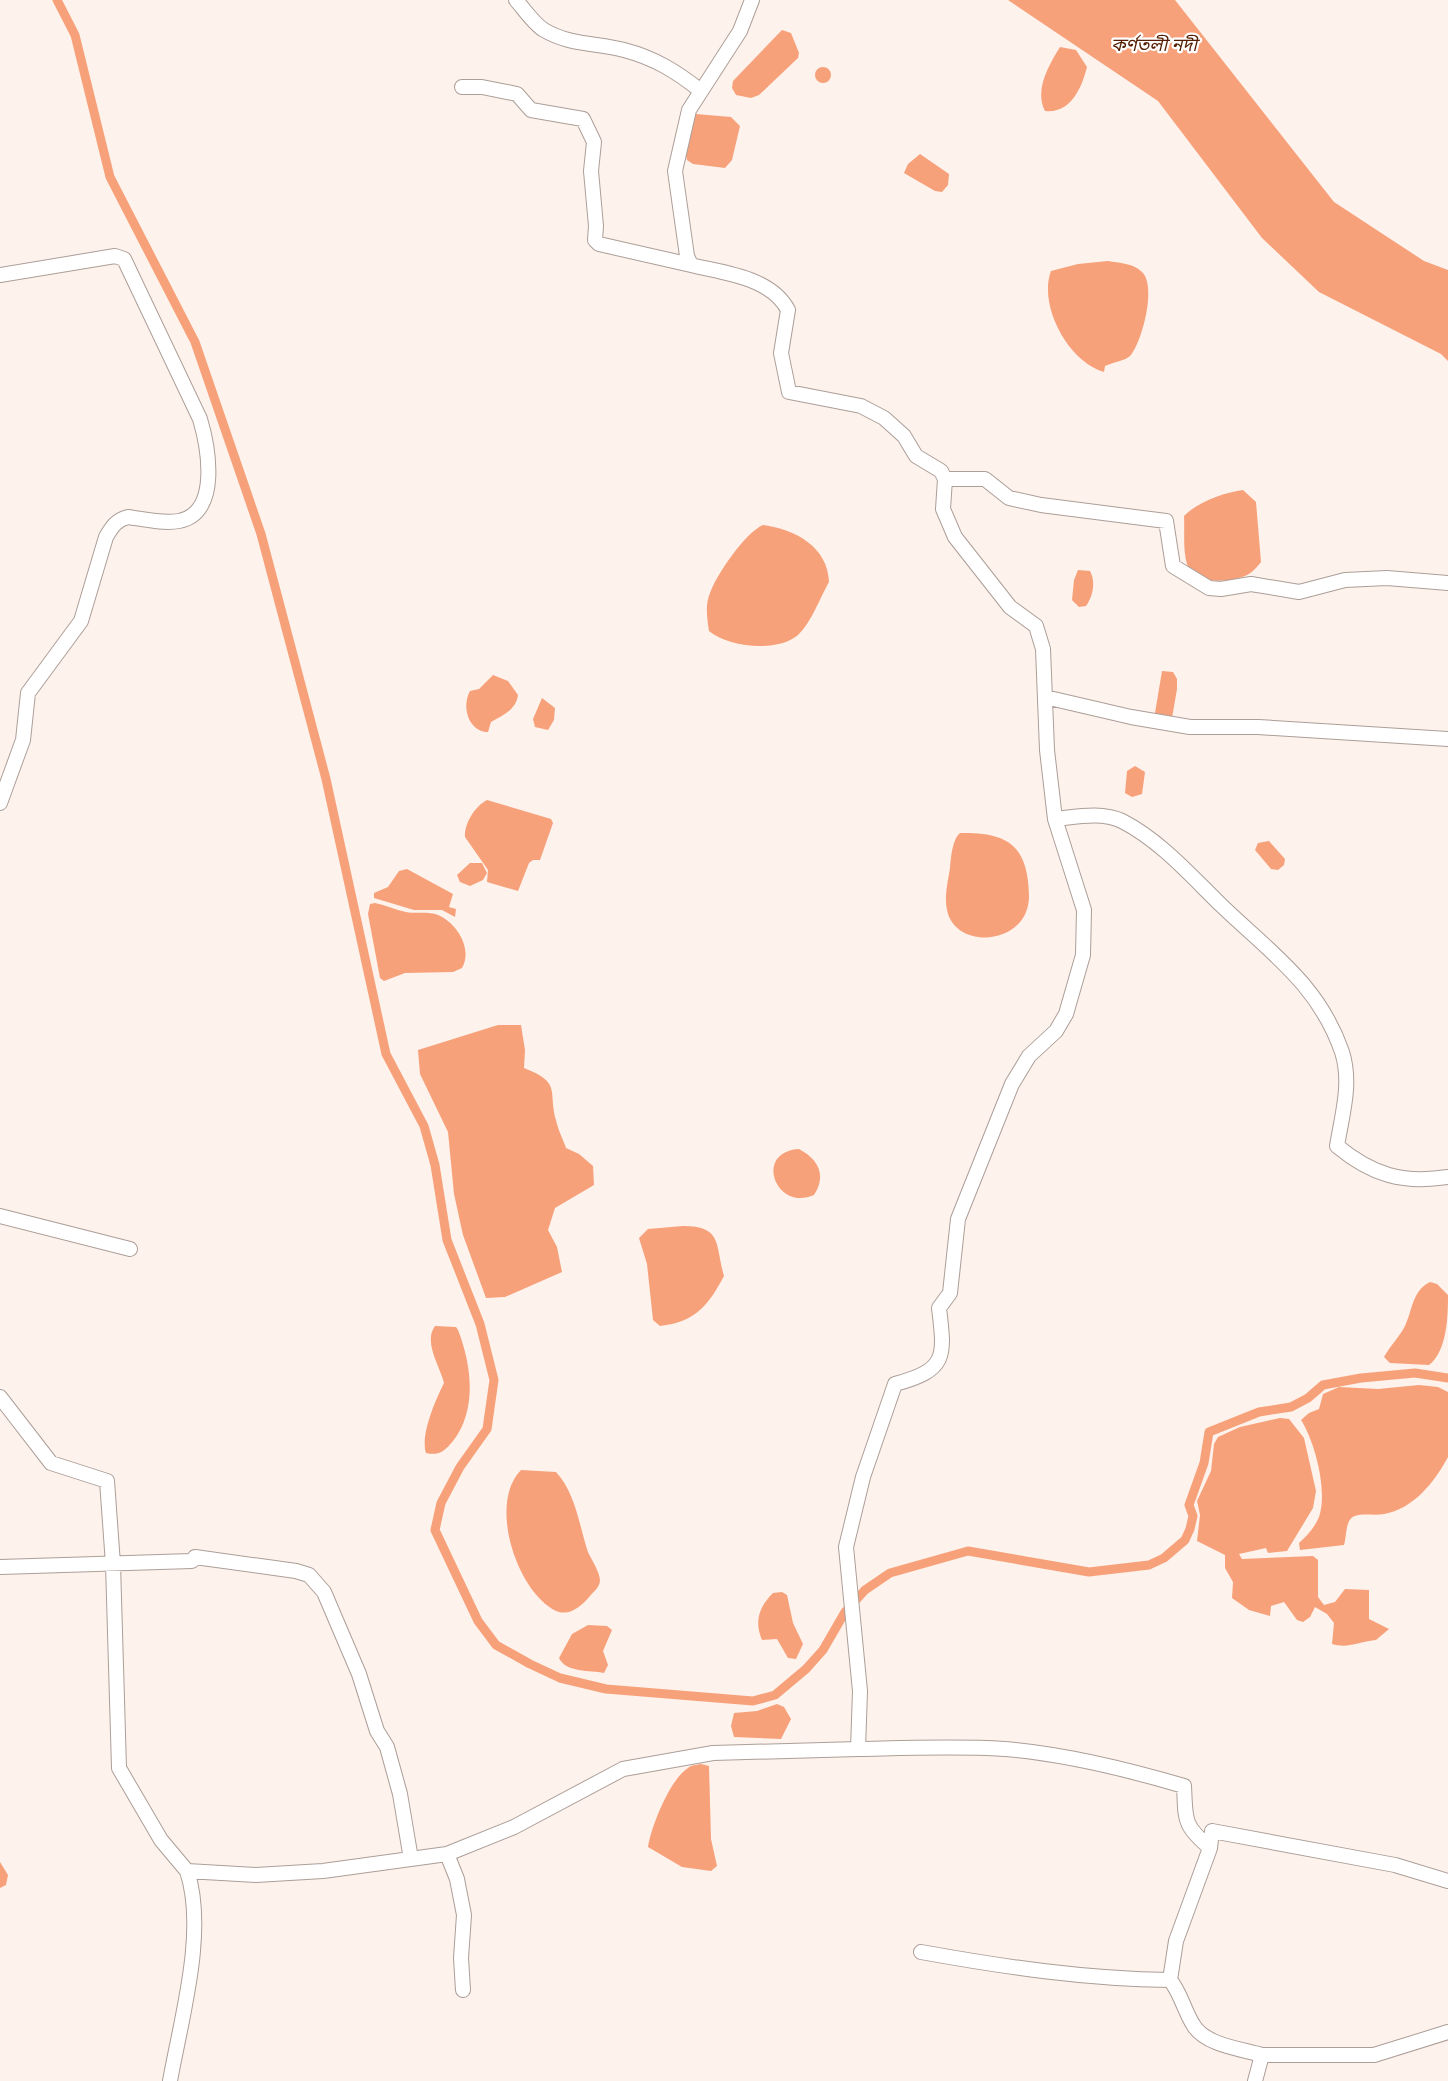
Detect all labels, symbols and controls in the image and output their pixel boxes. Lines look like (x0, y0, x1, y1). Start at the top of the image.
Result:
water label: কর্ণতলী নদী (1111, 32, 1200, 57)

